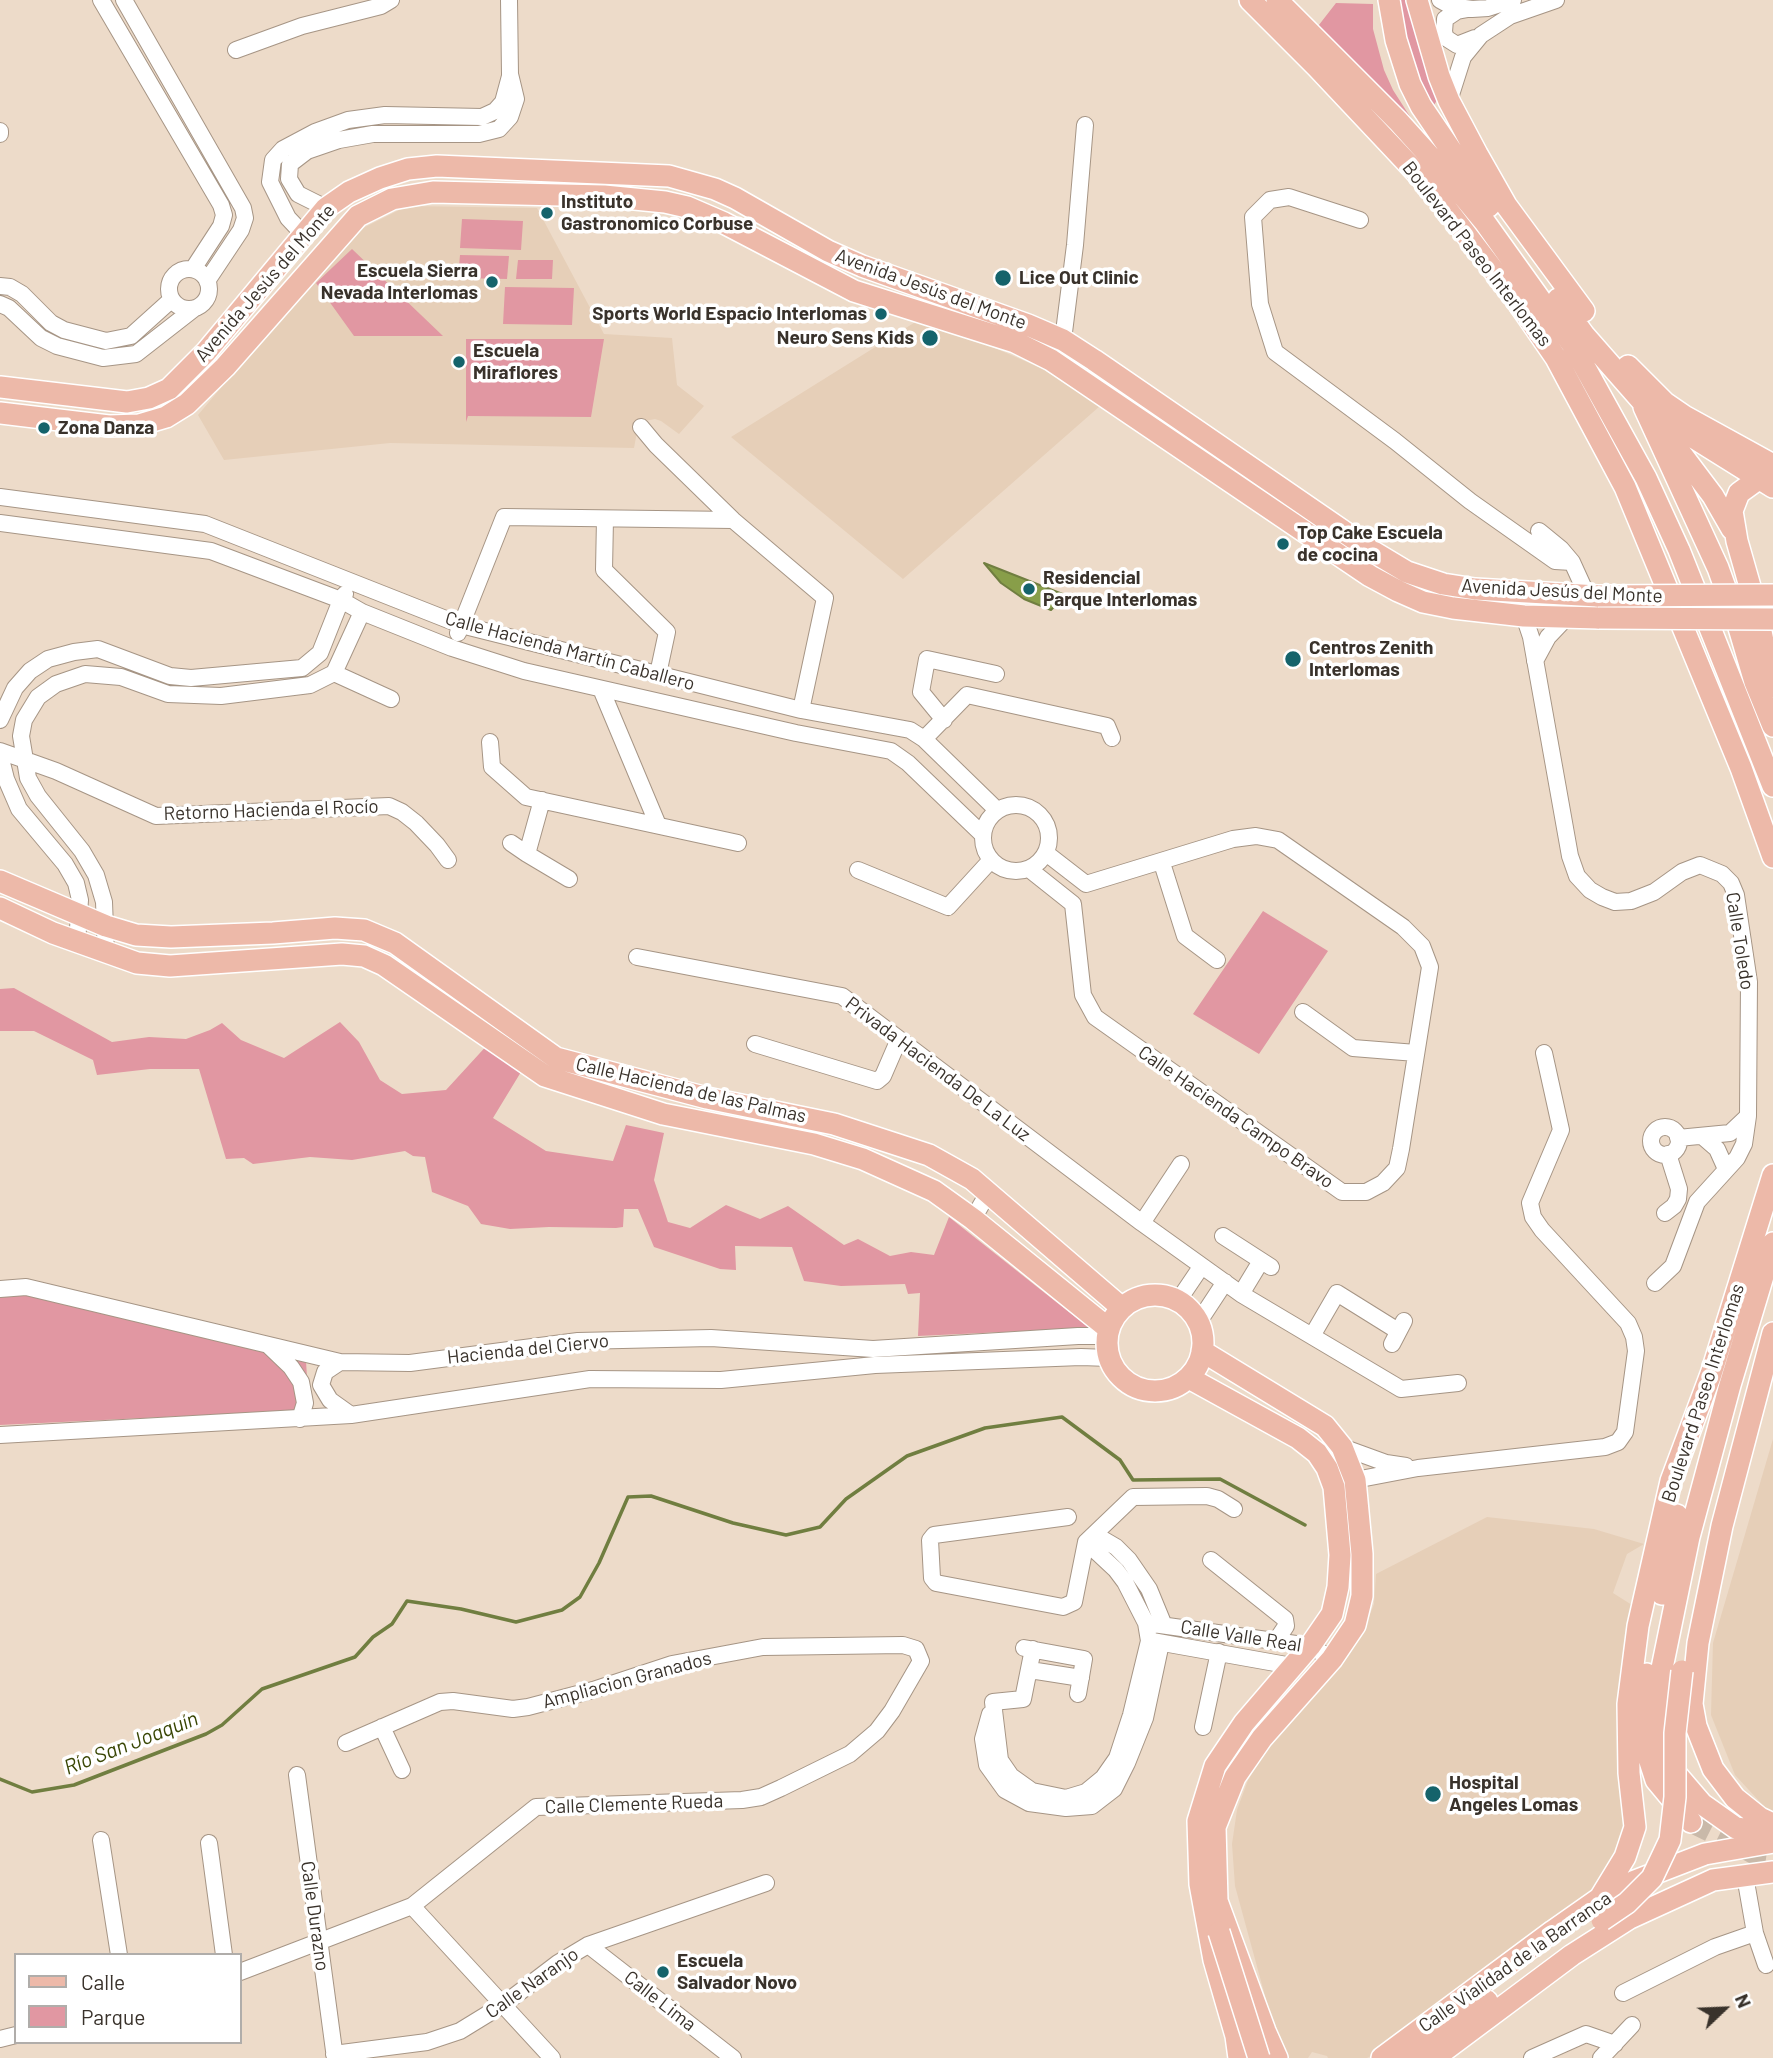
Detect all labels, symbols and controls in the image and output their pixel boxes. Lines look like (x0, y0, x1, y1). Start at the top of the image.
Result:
street label: Boulevard Paseo Interlomas (1398, 157, 1556, 351)
place label: Instituto Gastronomico Corbuse (561, 191, 753, 235)
street label: Avenida Jesús del Monte (190, 199, 340, 367)
marker: Instituto Gastronomico Corbuse (539, 205, 555, 221)
street label: Avenida Jesús del Monte (832, 244, 1030, 334)
place label: Escuela Sierra Nevada Interlomas (321, 260, 478, 304)
place label: Lice Out Clinic (1019, 267, 1139, 289)
marker: Lice Out Clinic (993, 268, 1013, 288)
marker: Escuela Sierra Nevada Interlomas (484, 274, 500, 290)
place label: Sports World Espacio Interlomas (592, 303, 867, 325)
marker: Sports World Espacio Interlomas (873, 306, 889, 322)
place label: Neuro Sens Kids (777, 327, 914, 349)
marker: Neuro Sens Kids (920, 328, 940, 348)
place label: Escuela Miraflores (473, 340, 558, 384)
marker: Escuela Miraflores (451, 354, 467, 370)
place label: Zona Danza (58, 417, 154, 439)
marker: Zona Danza (36, 420, 52, 436)
place label: Top Cake Escuela de cocina (1297, 522, 1443, 566)
marker: Top Cake Escuela de cocina (1275, 536, 1291, 552)
place label: Residencial Parque Interlomas (1043, 567, 1197, 611)
street label: Avenida Jesús del Monte (1461, 574, 1663, 608)
marker: Residencial Parque Interlomas (1021, 581, 1037, 597)
street label: Calle Hacienda Martín Caballero (443, 607, 697, 695)
place label: Centros Zenith Interlomas (1309, 637, 1433, 681)
marker: Centros Zenith Interlomas (1283, 649, 1303, 669)
street label: Retorno Hacienda el Rocío (163, 795, 379, 825)
street label: Calle Toledo (1721, 890, 1759, 992)
street label: Privada Hacienda De La Luz (841, 992, 1035, 1146)
street label: Calle Hacienda Campo Bravo (1134, 1041, 1338, 1193)
street label: Calle Hacienda de las Palmas (574, 1052, 808, 1128)
street label: Boulevard Paseo Interlomas (1657, 1281, 1749, 1505)
street label: Hacienda del Ciervo (446, 1329, 610, 1369)
street label: Calle Valle Real (1179, 1615, 1303, 1657)
street label: Ampliacion Granados (540, 1646, 714, 1714)
water label: Río San Joaquín (60, 1706, 202, 1780)
place label: Hospital Angeles Lomas (1449, 1772, 1578, 1816)
marker: Hospital Angeles Lomas (1423, 1784, 1443, 1804)
street label: Calle Clemente Rueda (544, 1789, 724, 1819)
street label: Calle Durazno (296, 1859, 334, 1973)
street label: Calle Vialidad de la Barranca (1414, 1887, 1616, 2037)
street label: Calle Naranjo (481, 1943, 583, 2023)
place label: Escuela Salvador Novo (677, 1950, 797, 1994)
legend (14, 1953, 242, 2044)
marker: Escuela Salvador Novo (655, 1964, 671, 1980)
street label: Calle Lima (620, 1966, 700, 2036)
text: Calle (81, 1969, 125, 1994)
north arrow (1689, 1974, 1759, 2044)
text: N (1731, 1990, 1757, 2011)
text: Parque (81, 2004, 146, 2029)

